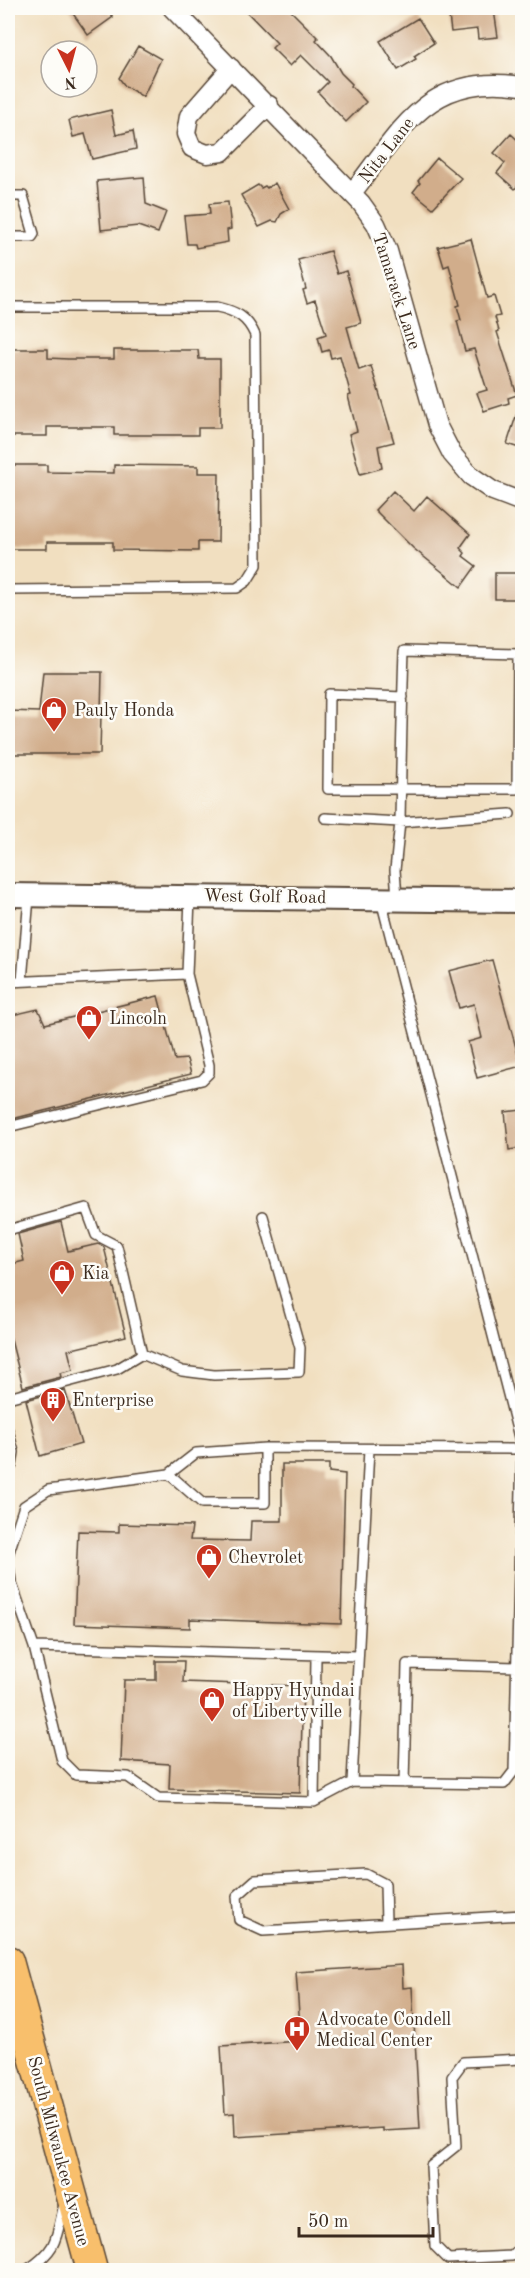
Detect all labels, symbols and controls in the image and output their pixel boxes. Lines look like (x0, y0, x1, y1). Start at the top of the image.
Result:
north arrow (39, 39, 99, 99)
text: N (63, 73, 77, 91)
street label: Nita Lane (356, 114, 418, 187)
street label: Tamarack Lane (369, 231, 423, 352)
shop icon: Pauly Honda (39, 695, 69, 733)
place label: Pauly Honda (74, 702, 175, 720)
street label: West Golf Road (203, 887, 327, 907)
shop icon: Lincoln (74, 1003, 104, 1041)
place label: Lincoln (109, 1010, 167, 1028)
shop icon: Kia (47, 1258, 77, 1296)
place label: Kia (82, 1265, 109, 1283)
building icon: Enterprise (38, 1385, 68, 1423)
place label: Enterprise (72, 1392, 154, 1410)
shop icon: Chevrolet (194, 1542, 224, 1580)
place label: Chevrolet (228, 1549, 303, 1567)
place label: Happy Hyundai of Libertyville (232, 1682, 355, 1721)
shop icon: Happy Hyundai of Libertyville (197, 1685, 227, 1723)
place label: Advocate Condell Medical Center (316, 2011, 451, 2050)
hospital icon: Advocate Condell Medical Center (282, 2014, 312, 2052)
street label: South Milwaukee Avenue (24, 2054, 92, 2248)
scale bar (299, 2200, 432, 2238)
text: 50 m (308, 2213, 348, 2231)

